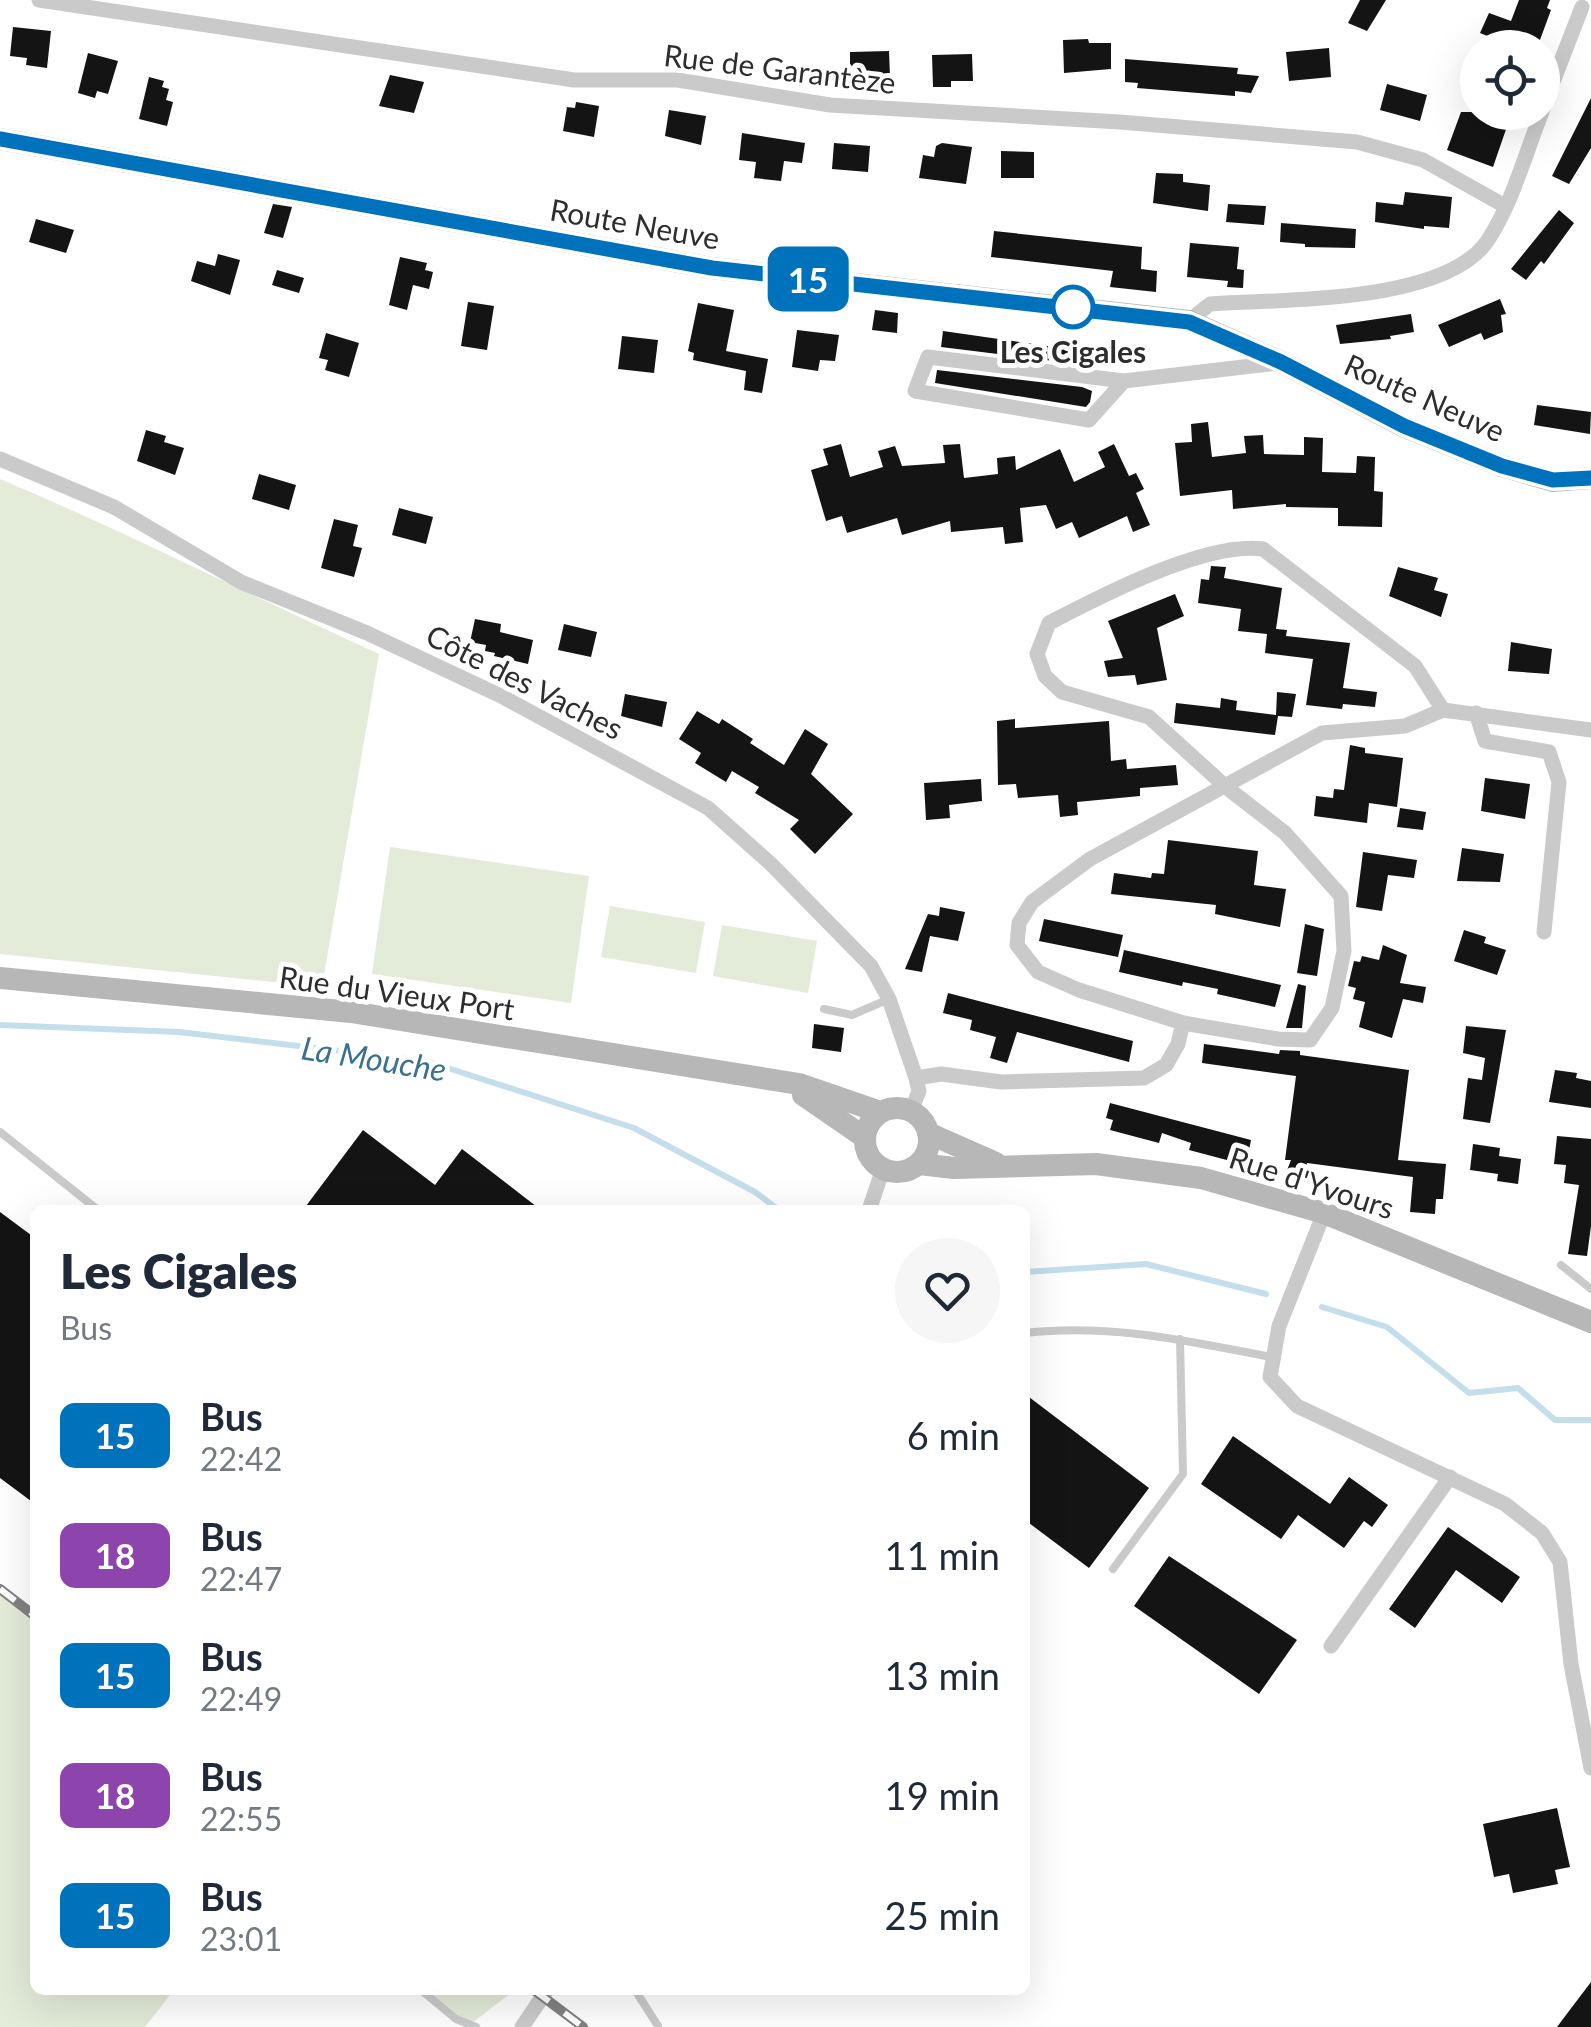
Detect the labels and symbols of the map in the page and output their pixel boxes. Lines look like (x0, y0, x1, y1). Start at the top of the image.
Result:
street label: Rue de Garantèze (662, 36, 898, 100)
street label: Route Neuve (547, 190, 723, 256)
line badge: 15 (763, 246, 853, 312)
marker: Les Cigales (1052, 286, 1094, 328)
place label: Les Cigales (1000, 333, 1146, 369)
street label: Route Neuve (1339, 346, 1511, 448)
street label: Côte des Vaches (421, 616, 629, 746)
street label: Rue du Vieux Port (277, 958, 517, 1026)
water label: La Mouche (299, 1027, 449, 1089)
street label: Rue d'Yvours (1225, 1138, 1399, 1226)

